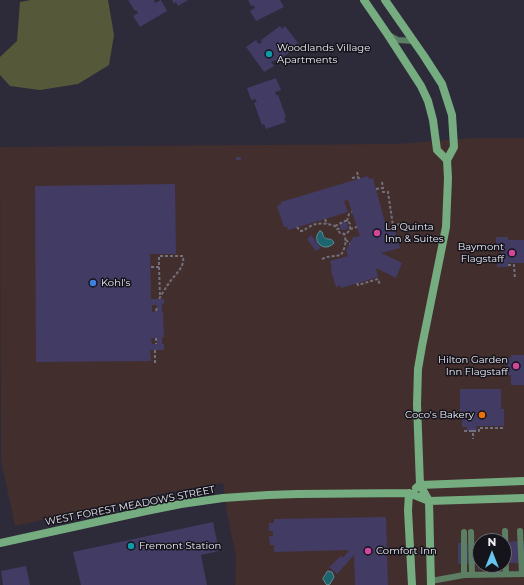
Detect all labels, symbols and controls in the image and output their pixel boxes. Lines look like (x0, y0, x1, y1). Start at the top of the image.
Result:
place label: Woodlands Village Apartments (277, 42, 370, 66)
marker: Woodlands Village Apartments (264, 49, 274, 59)
place label: La Quinta Inn & Suites (385, 221, 444, 244)
marker: La Quinta Inn & Suites (372, 228, 382, 238)
place label: Baymont Flagstaff (458, 241, 504, 264)
marker: Baymont Flagstaff (507, 248, 517, 258)
place label: Kohl's (101, 277, 130, 289)
marker: Kohl's (88, 278, 98, 288)
place label: Hilton Garden Inn Flagstaff (438, 354, 508, 378)
marker: Hilton Garden Inn Flagstaff (511, 361, 521, 371)
place label: Coco's Bakery (405, 409, 474, 421)
marker: Coco's Bakery (477, 410, 487, 420)
street label: WEST FOREST MEADOWS STREET (44, 484, 216, 528)
north arrow (472, 533, 512, 573)
text: N (488, 535, 496, 549)
place label: Fremont Station (139, 540, 221, 552)
marker: Fremont Station (126, 541, 136, 551)
place label: Comfort Inn (376, 545, 437, 557)
marker: Comfort Inn (363, 546, 373, 556)

